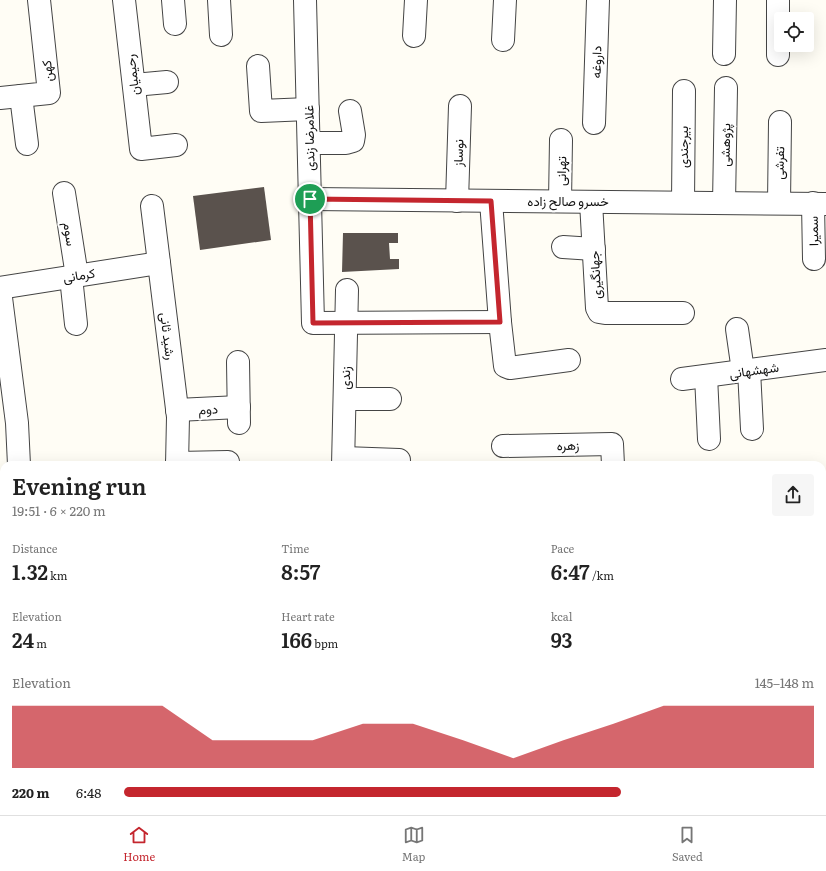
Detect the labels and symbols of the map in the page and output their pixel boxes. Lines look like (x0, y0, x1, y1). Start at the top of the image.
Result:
street label: داروغه (585, 45, 606, 79)
street label: رحیمیان (120, 53, 143, 97)
street label: کهن (36, 59, 57, 83)
street label: غلامرضا زندی (298, 105, 319, 171)
street label: پژوهشی (715, 123, 735, 167)
street label: بیرجندی (673, 126, 692, 168)
street label: نوساز (447, 139, 467, 168)
street label: تفرشی (769, 146, 788, 180)
street label: تهرانی (551, 156, 570, 186)
pin (293, 182, 327, 216)
street label: خسرو صالح زاده (527, 191, 609, 211)
street label: سمیرا (803, 216, 822, 246)
street label: سوم (59, 221, 82, 247)
street label: جهانگیری (584, 250, 605, 300)
street label: کرمانی (62, 263, 97, 286)
street label: رشید ثانی (156, 311, 181, 361)
street label: شهشهانی (728, 357, 780, 382)
street label: زندی (335, 366, 354, 390)
street label: دوم (198, 398, 218, 419)
street label: زهره (557, 435, 579, 454)

